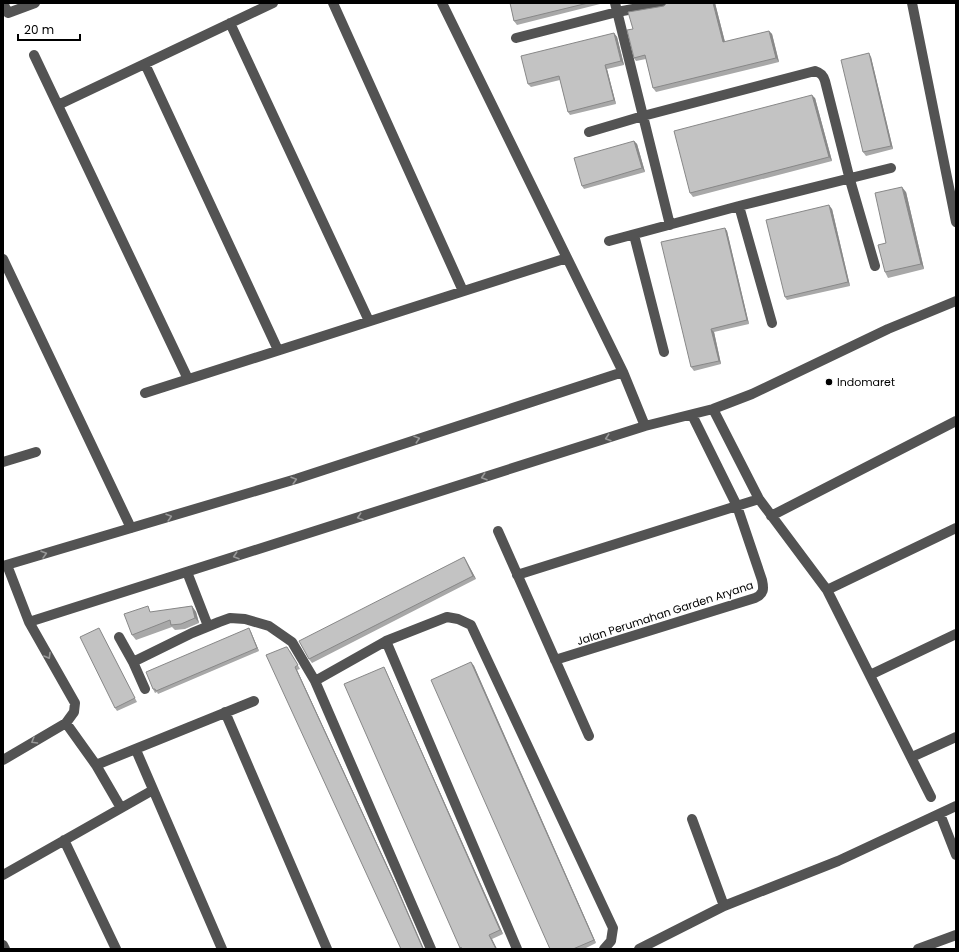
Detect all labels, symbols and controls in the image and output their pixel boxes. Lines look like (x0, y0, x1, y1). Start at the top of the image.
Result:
scale bar (18, 16, 80, 42)
text: 20 m (24, 21, 54, 38)
place label: Indomaret (837, 374, 895, 390)
marker: Indomaret (824, 377, 834, 387)
one-way arrow (604, 433, 611, 442)
one-way arrow (414, 436, 421, 444)
one-way arrow (480, 473, 487, 481)
one-way arrow (290, 476, 297, 485)
one-way arrow (356, 512, 363, 521)
one-way arrow (165, 513, 172, 522)
one-way arrow (41, 550, 48, 559)
one-way arrow (233, 551, 240, 560)
street label: Jalan Perumahan Garden Aryana (575, 577, 755, 649)
one-way arrow (44, 652, 51, 659)
one-way arrow (31, 737, 38, 744)

